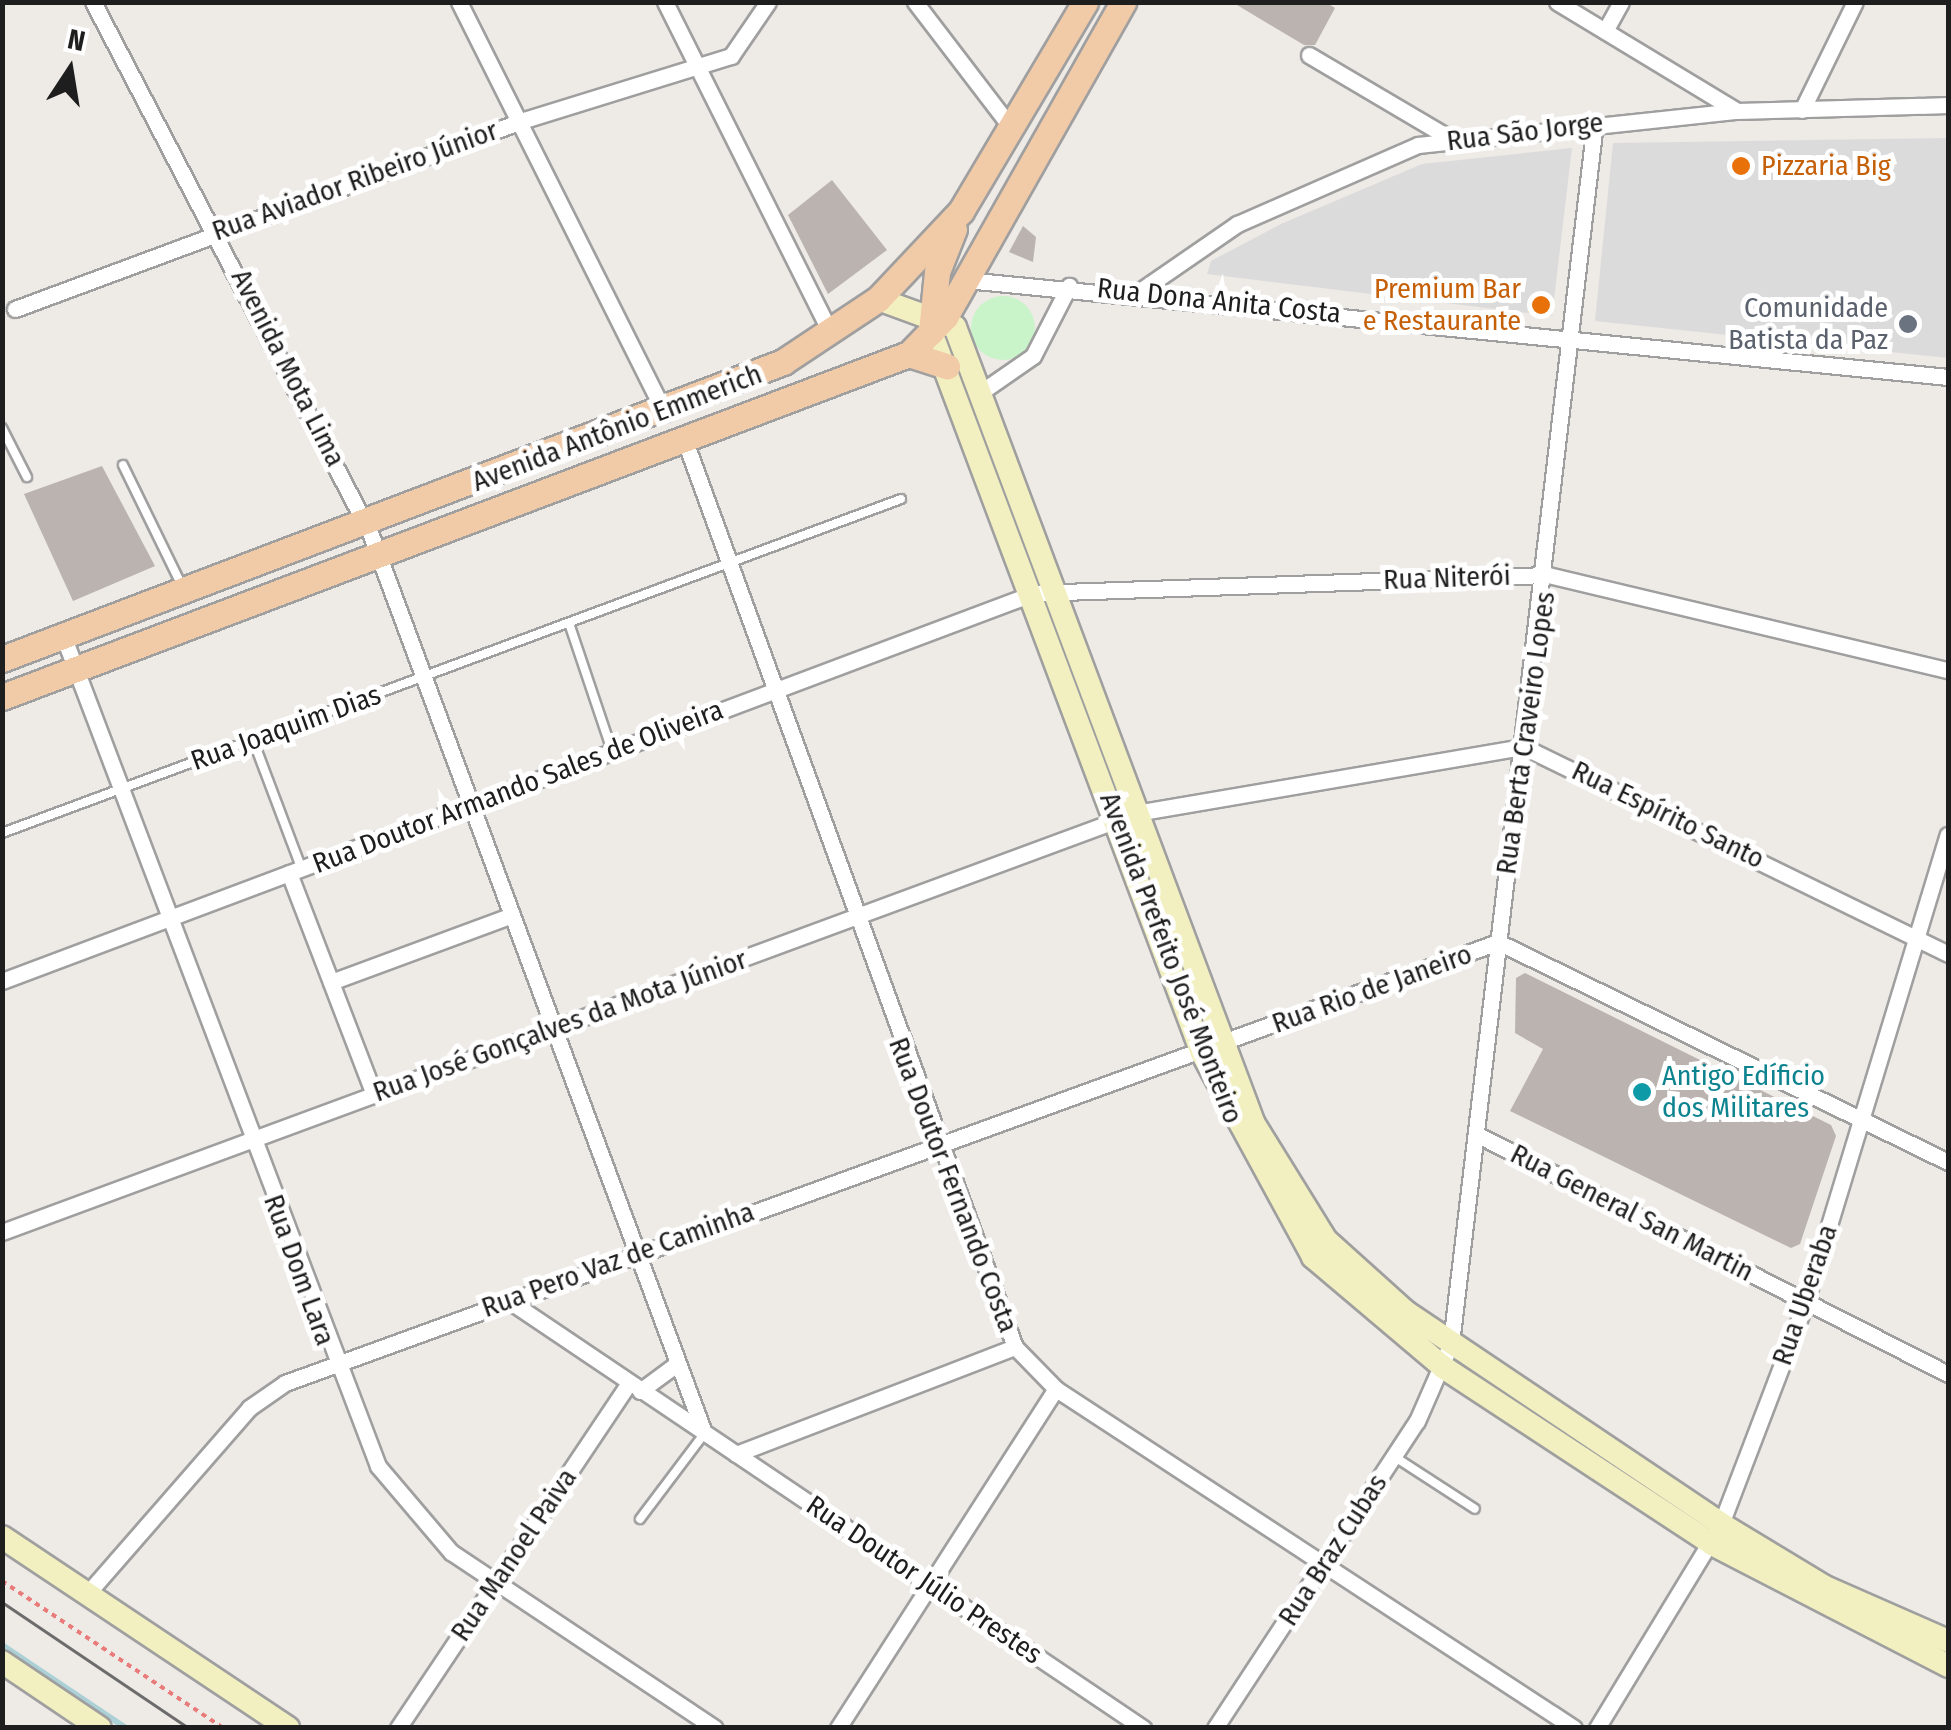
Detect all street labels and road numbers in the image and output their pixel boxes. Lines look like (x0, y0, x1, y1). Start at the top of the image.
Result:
street label: Rua São Jorge (1445, 106, 1605, 158)
street label: Rua Aviador Ribeiro Júnior (208, 114, 502, 248)
street label: Avenida Mota Lima (224, 264, 352, 472)
street label: Rua Dona Anita Costa (1095, 271, 1343, 331)
street label: Avenida Antônio Emmerich (467, 357, 767, 499)
street label: Rua Niterói (1383, 559, 1511, 597)
street label: Rua Berta Craveiro Lopes (1490, 589, 1562, 877)
street label: Rua Joaquim Dias (186, 678, 386, 778)
street label: Rua Doutor Armando Sales de Oliveira (308, 693, 728, 881)
street label: Rua Espírito Santo (1566, 754, 1770, 876)
street label: Avenida Prefeito José Monteiro (1092, 788, 1250, 1128)
street label: Rua Rio de Janeiro (1268, 937, 1476, 1041)
street label: Rua José Gonçalves da Mota Júnior (369, 943, 751, 1109)
street label: Rua Doutor Fernando Costa (881, 1033, 1025, 1337)
street label: Rua General San Martin (1505, 1137, 1759, 1289)
street label: Rua Dom Lara (256, 1190, 342, 1350)
street label: Rua Pero Vaz de Caminha (477, 1195, 759, 1325)
street label: Rua Uberaba (1765, 1220, 1845, 1370)
street label: Rua Manoel Paiva (444, 1462, 584, 1648)
street label: Rua Braz Cubas (1271, 1468, 1395, 1632)
street label: Rua Doutor Júlio Prestes (800, 1489, 1048, 1671)

